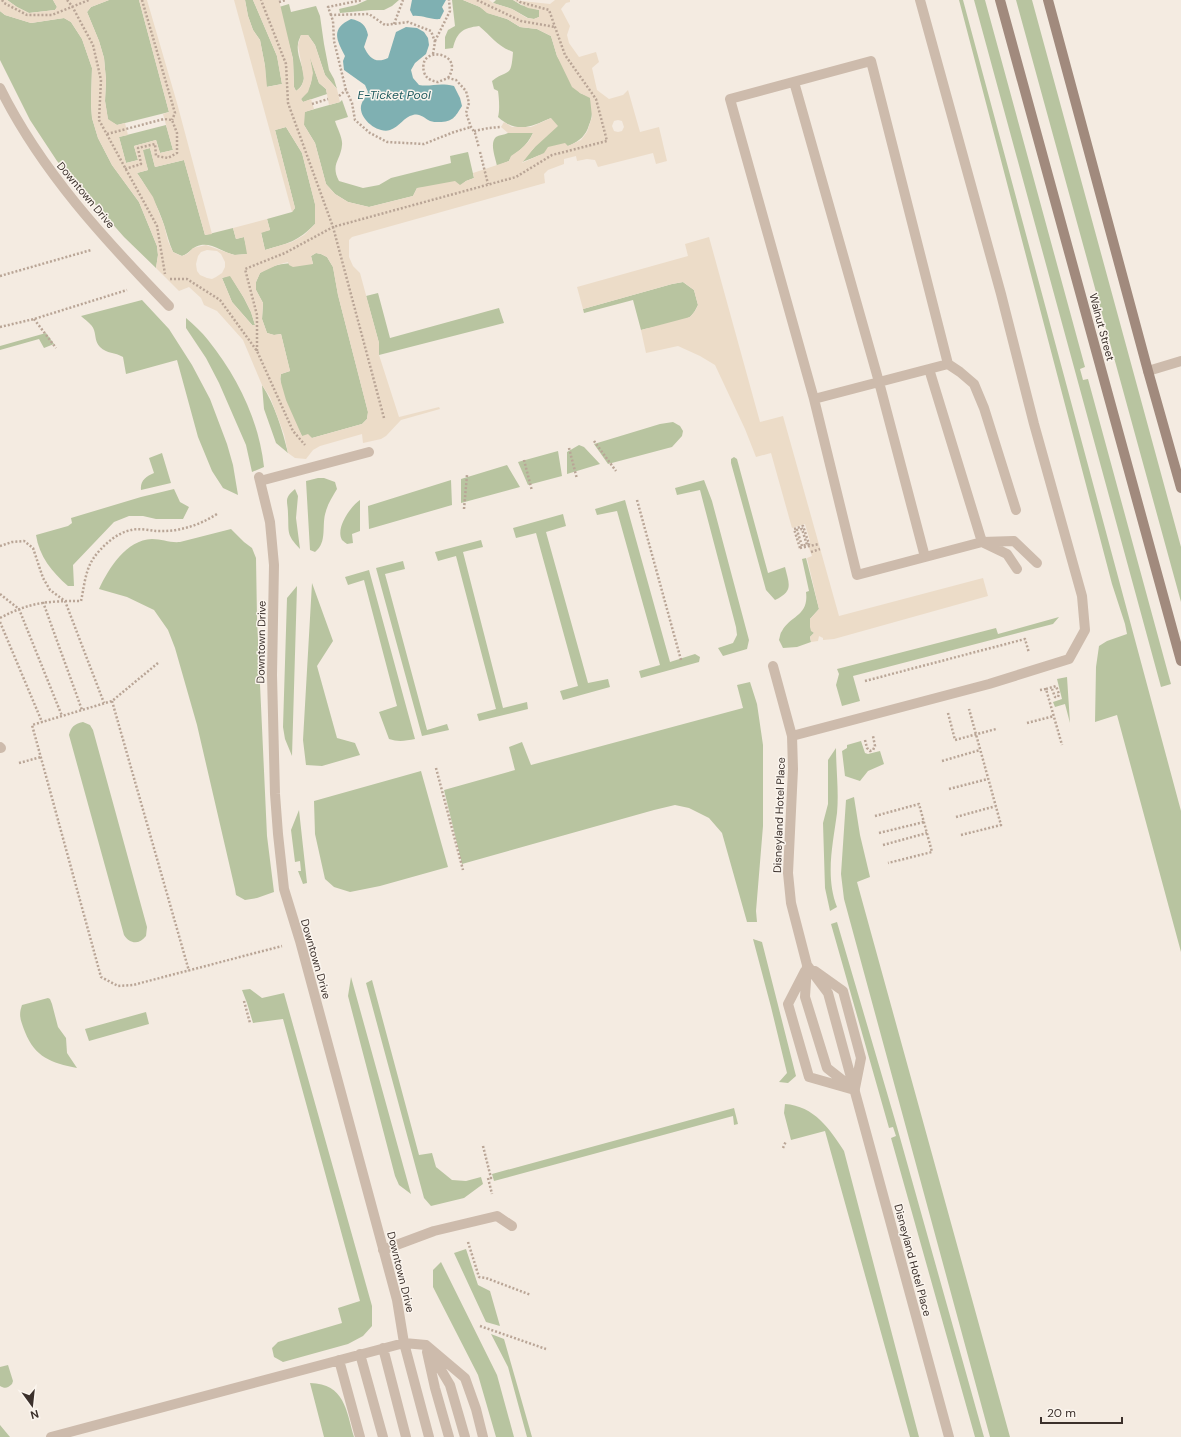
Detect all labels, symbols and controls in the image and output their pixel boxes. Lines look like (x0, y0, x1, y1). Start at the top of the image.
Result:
water label: E-Ticket Pool (357, 87, 431, 103)
street label: Downtown Drive (54, 159, 118, 231)
street label: Walnut Street (1086, 292, 1118, 362)
street label: Downtown Drive (253, 601, 269, 683)
street label: Disneyland Hotel Place (770, 757, 788, 873)
street label: Downtown Drive (298, 917, 334, 1001)
street label: Disneyland Hotel Place (891, 1202, 935, 1318)
street label: Downtown Drive (384, 1230, 418, 1314)
north arrow (12, 1385, 52, 1425)
scale bar (1041, 1399, 1122, 1425)
text: 20 m (1047, 1405, 1076, 1421)
text: N (29, 1407, 40, 1422)

